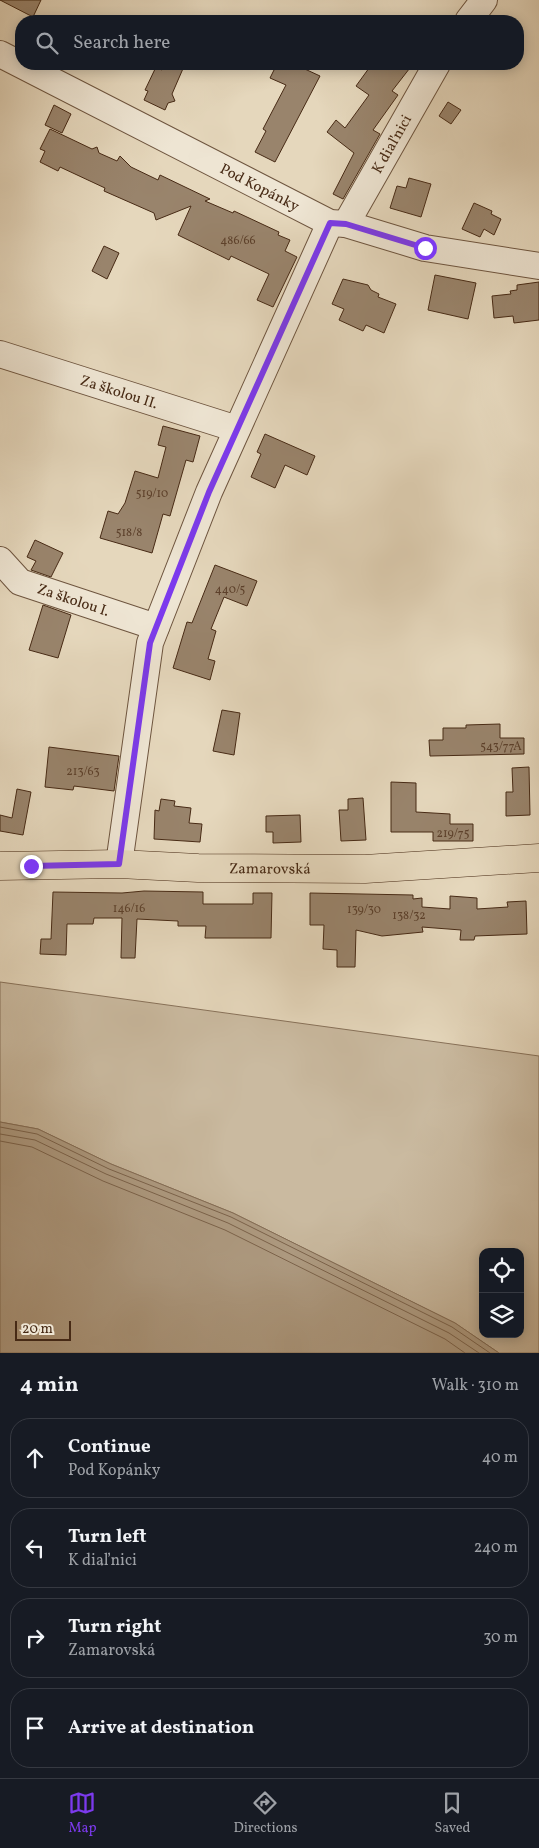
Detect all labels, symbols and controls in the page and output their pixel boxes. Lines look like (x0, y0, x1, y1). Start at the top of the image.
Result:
search box (15, 15, 524, 70)
icon: search (33, 29, 61, 57)
text: Search here (73, 30, 170, 56)
street label: K diaľnici (368, 111, 418, 178)
street label: Pod Kopánky (216, 159, 303, 218)
house number: 486/66 (220, 233, 256, 249)
route start (414, 237, 437, 260)
street label: Za školou II. (77, 371, 160, 415)
house number: 519/10 (136, 486, 168, 502)
house number: 518/8 (116, 525, 142, 541)
street label: Za školou I. (34, 579, 112, 623)
house number: 440/5 (215, 582, 246, 598)
house number: 543/77A (480, 739, 522, 755)
house number: 213/63 (66, 764, 100, 780)
house number: 219/75 (437, 826, 470, 842)
route end (20, 855, 43, 878)
street label: Zamarovská (229, 859, 311, 881)
house number: 146/16 (113, 901, 145, 917)
house number: 139/30 (347, 902, 381, 918)
house number: 138/32 (392, 908, 426, 924)
map controls (479, 1248, 524, 1338)
button: locate (479, 1248, 524, 1293)
button: layers (479, 1293, 524, 1338)
scale bar (15, 1318, 71, 1341)
text: 20 m (22, 1320, 53, 1339)
text: 4 min (20, 1371, 79, 1400)
text: Walk · 310 m (432, 1375, 519, 1397)
text: Continue (68, 1434, 151, 1460)
icon: ahead (21, 1444, 49, 1472)
text: 40 m (482, 1447, 518, 1469)
text: Pod Kopánky (68, 1460, 161, 1482)
text: Turn left (68, 1524, 147, 1550)
icon: left (21, 1534, 49, 1562)
text: 240 m (474, 1537, 518, 1559)
text: K diaľnici (68, 1550, 137, 1572)
text: Turn right (68, 1614, 161, 1640)
icon: right (21, 1624, 49, 1652)
text: 30 m (483, 1627, 518, 1649)
text: Zamarovská (68, 1640, 155, 1662)
icon: arrive (21, 1714, 49, 1742)
text: Arrive at destination (68, 1715, 254, 1741)
tab: Map (68, 1789, 96, 1838)
tab: Directions (233, 1789, 298, 1838)
tab: Saved (434, 1789, 471, 1838)

